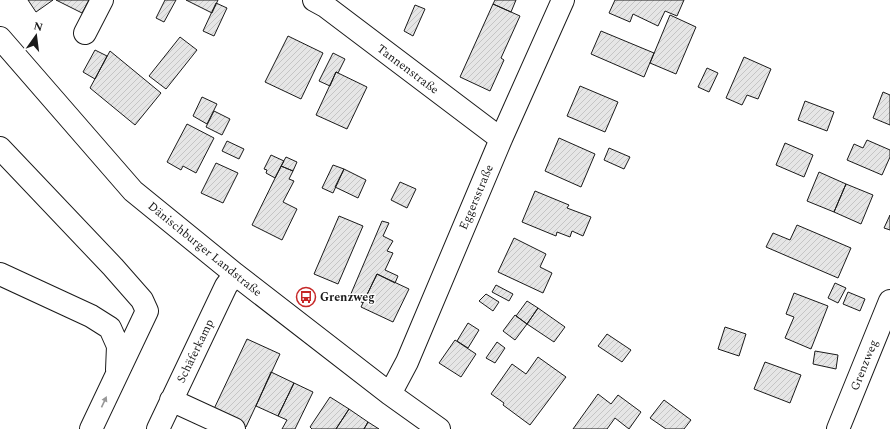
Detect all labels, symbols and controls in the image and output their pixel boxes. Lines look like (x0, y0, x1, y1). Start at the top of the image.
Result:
north arrow (16, 16, 56, 56)
text: N (32, 17, 45, 36)
street label: Tannenstraße (373, 40, 443, 99)
street label: Eggersstraße (454, 161, 499, 233)
street label: Dänischburger Landstraße (143, 197, 266, 302)
bus stop icon: Grenzweg (295, 286, 317, 308)
place label: Grenzweg (320, 288, 375, 307)
street label: Schäferkamp (172, 316, 219, 386)
street label: Grenzweg (846, 337, 883, 394)
one-way arrow (101, 396, 107, 407)

